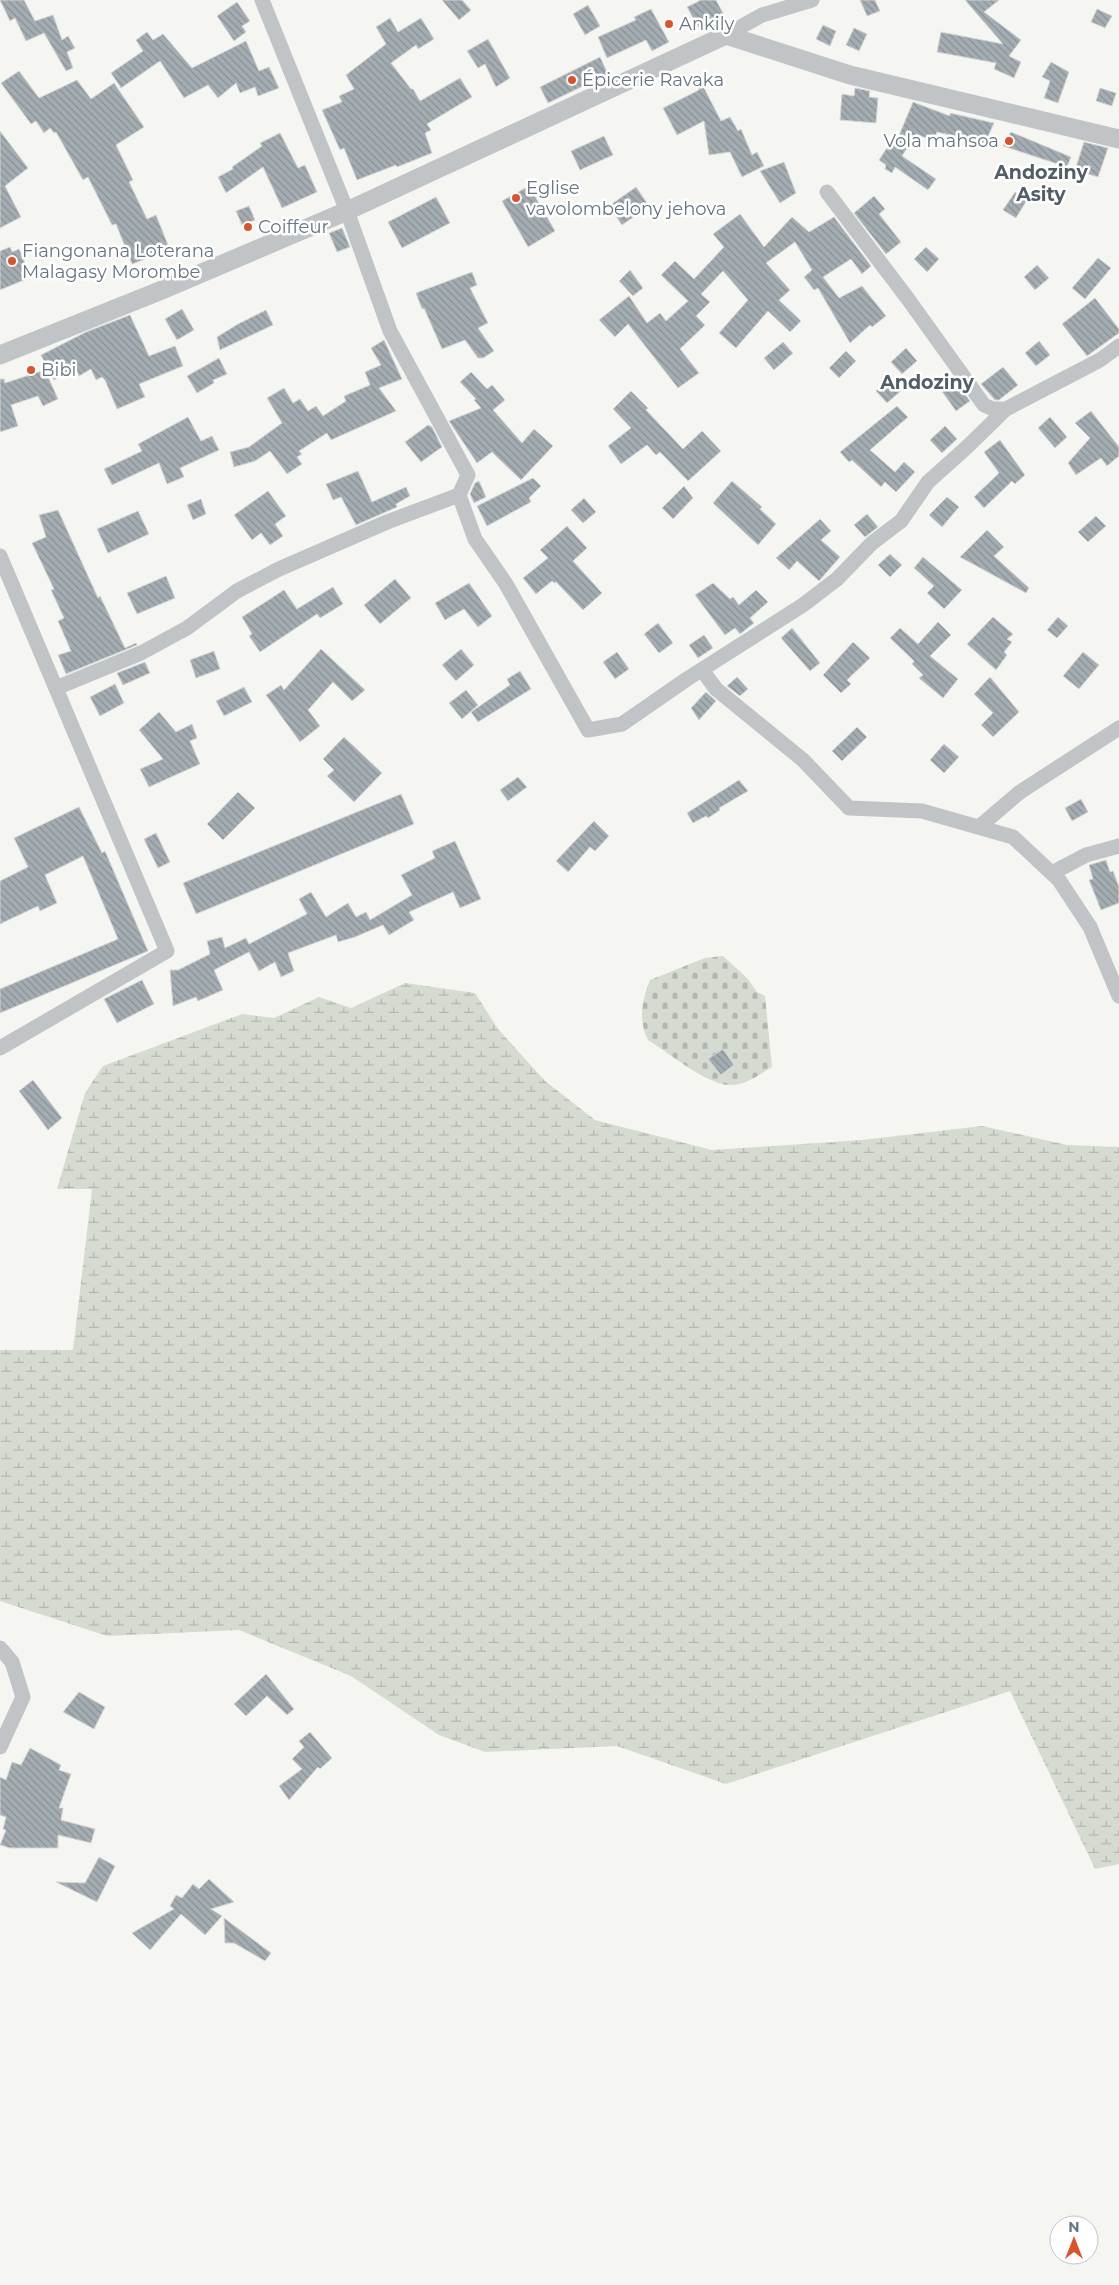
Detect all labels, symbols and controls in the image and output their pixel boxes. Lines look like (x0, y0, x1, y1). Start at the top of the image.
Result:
place label: Ankily (679, 13, 734, 35)
marker: Ankily (663, 18, 675, 30)
place label: Épicerie Ravaka (582, 69, 724, 91)
marker: Épicerie Ravaka (566, 74, 578, 86)
place label: Vola mahsoa (883, 130, 999, 152)
marker: Vola mahsoa (1003, 135, 1015, 147)
district label: Andoziny Asity (993, 161, 1088, 206)
place label: Eglise vavolombelony jehova (526, 177, 726, 220)
marker: Eglise vavolombelony jehova (510, 192, 522, 204)
place label: Coiffeur (258, 216, 329, 238)
marker: Coiffeur (242, 221, 254, 233)
place label: Fiangonana Loterana Malagasy Morombe (22, 240, 214, 283)
marker: Fiangonana Loterana Malagasy Morombe (6, 255, 18, 267)
place label: Bibi (41, 359, 76, 381)
marker: Bibi (25, 364, 37, 376)
district label: Andoziny (879, 371, 974, 394)
north arrow (1049, 2215, 1099, 2265)
text: N (1068, 2218, 1080, 2236)

